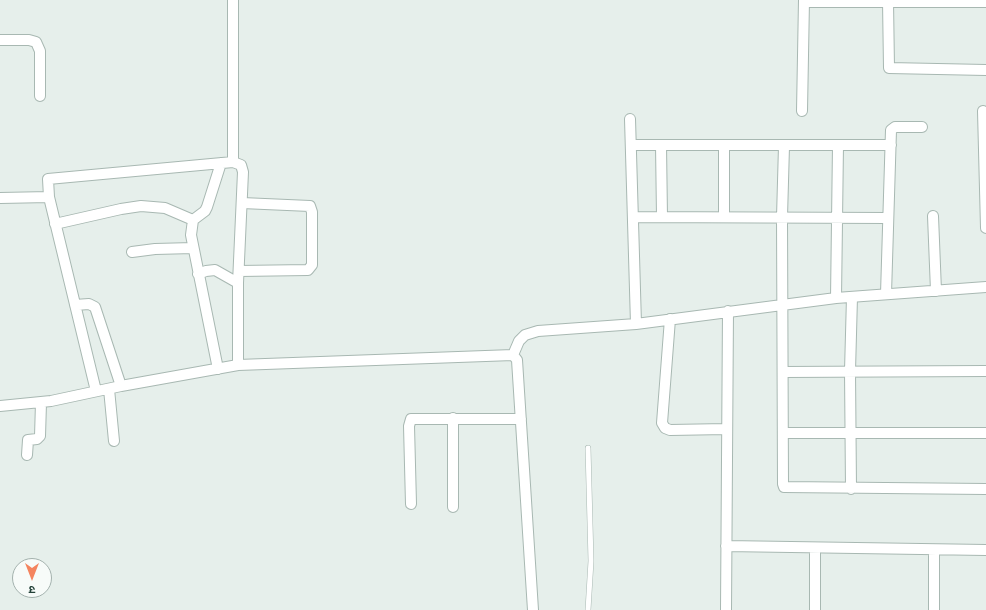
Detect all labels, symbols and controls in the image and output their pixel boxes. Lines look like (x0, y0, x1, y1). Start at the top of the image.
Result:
north arrow (12, 558, 52, 598)
text: उ (29, 583, 35, 596)

